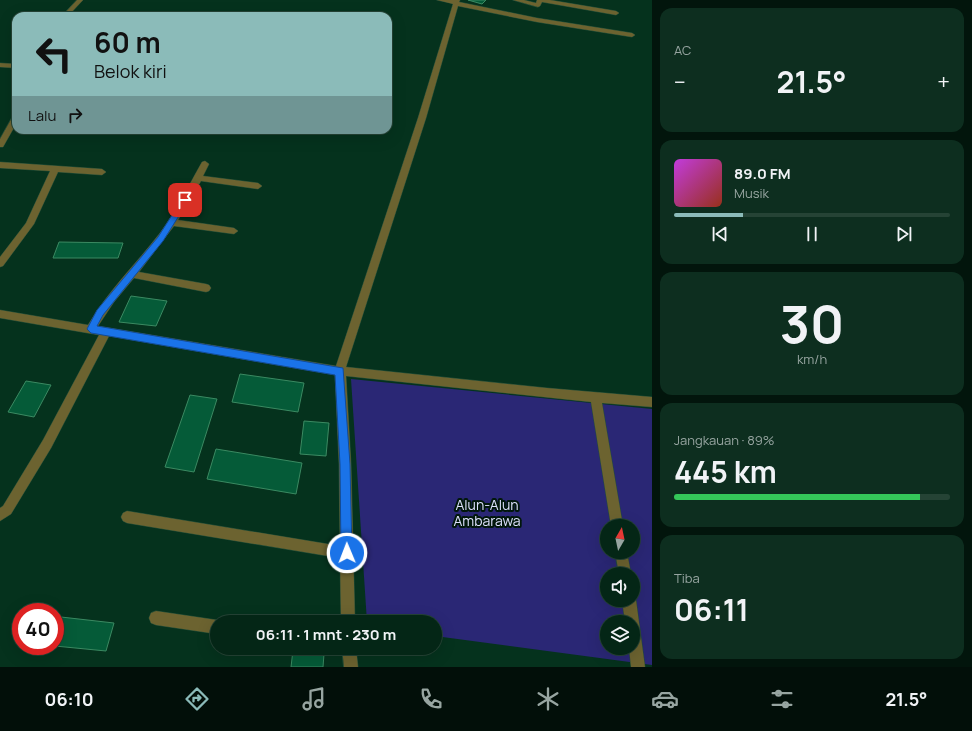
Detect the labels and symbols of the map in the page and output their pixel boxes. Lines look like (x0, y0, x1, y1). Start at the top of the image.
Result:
pin (168, 183, 202, 217)
park label: Alun-Alun Ambarawa (453, 495, 521, 530)
north arrow (600, 519, 640, 559)
position arrow (326, 532, 368, 574)
speed limit sign: 40 (12, 603, 64, 655)

